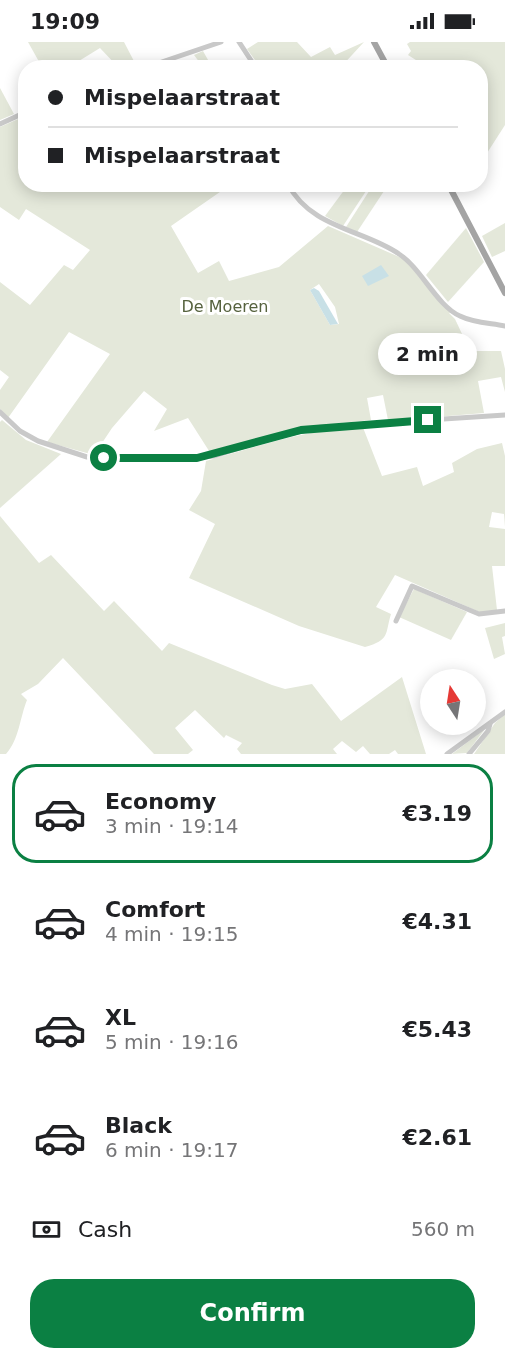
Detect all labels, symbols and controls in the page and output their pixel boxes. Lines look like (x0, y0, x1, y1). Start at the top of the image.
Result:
text: 19:09 (30, 9, 100, 34)
text: Mispelaarstraat (84, 85, 280, 110)
text: Mispelaarstraat (84, 143, 280, 168)
park label: De Moeren (182, 297, 268, 316)
callout: 2 min (378, 333, 478, 375)
text: 2 min (396, 342, 459, 366)
route end (414, 406, 441, 433)
route start (90, 444, 117, 471)
north arrow (420, 669, 486, 735)
map controls (420, 669, 486, 735)
icon: car (33, 787, 87, 841)
text: Economy (105, 789, 216, 814)
text: €3.19 (402, 801, 472, 826)
text: 3 min · 19:14 (105, 814, 239, 838)
icon: car (33, 895, 87, 949)
text: Comfort (105, 897, 205, 922)
text: €4.31 (402, 909, 472, 934)
text: 4 min · 19:15 (105, 922, 239, 946)
icon: car (33, 1003, 87, 1057)
text: XL (105, 1005, 136, 1030)
text: €5.43 (402, 1017, 472, 1042)
text: 5 min · 19:16 (105, 1030, 239, 1054)
icon: car (33, 1111, 87, 1165)
text: Black (105, 1113, 172, 1138)
text: €2.61 (402, 1125, 472, 1150)
text: 6 min · 19:17 (105, 1138, 239, 1162)
icon: cash (30, 1213, 63, 1246)
text: Cash (78, 1217, 132, 1242)
text: 560 m (411, 1217, 475, 1241)
button: Confirm (30, 1279, 475, 1348)

